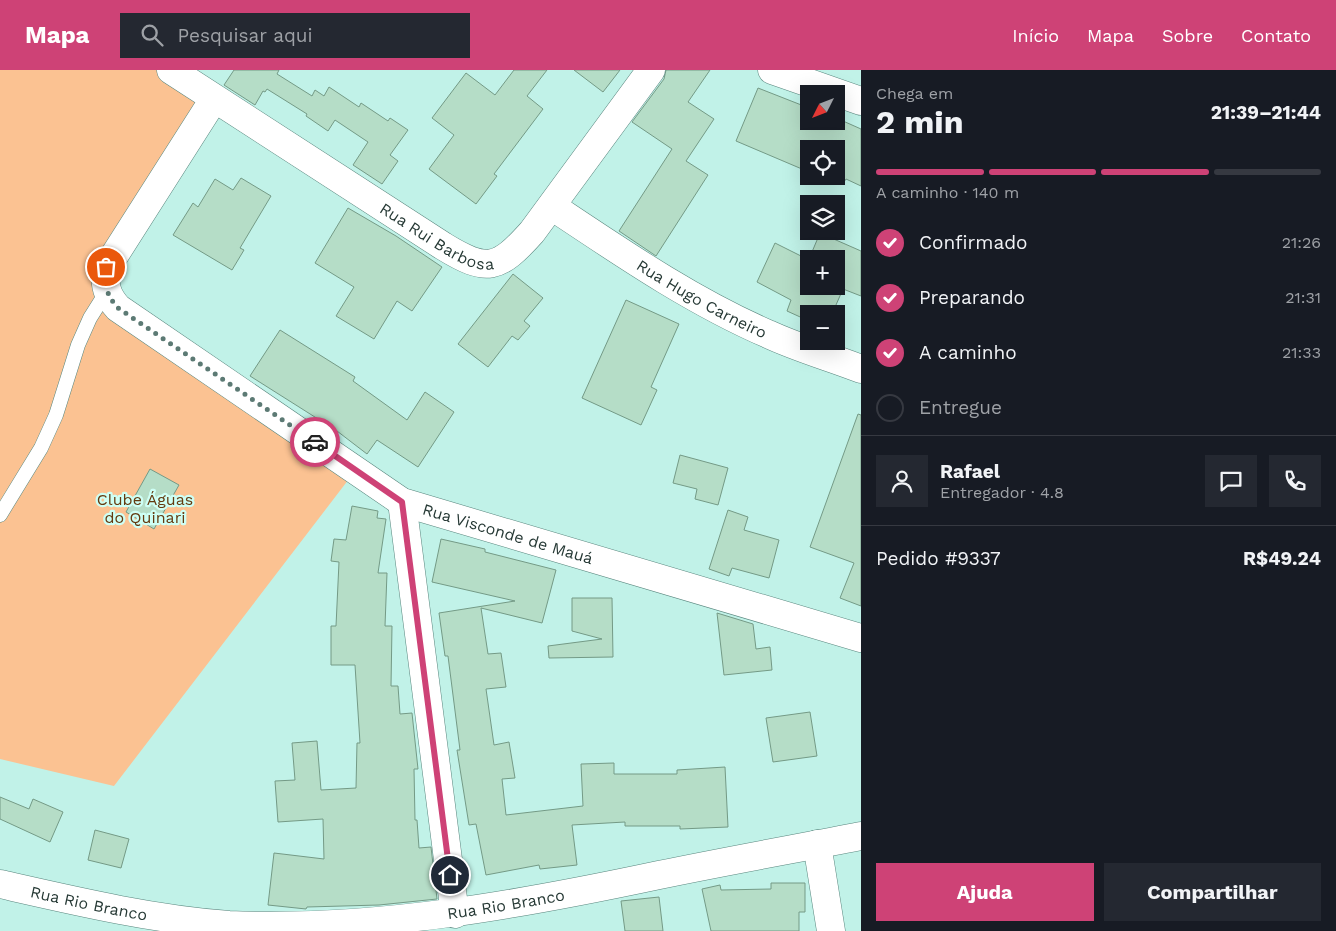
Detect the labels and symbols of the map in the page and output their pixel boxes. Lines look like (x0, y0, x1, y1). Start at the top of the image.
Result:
north arrow (800, 85, 845, 130)
street label: Rua Rui Barbosa (377, 198, 495, 274)
pin (85, 246, 127, 288)
street label: Rua Hugo Carneiro (633, 255, 770, 342)
courier (290, 417, 340, 467)
park label: Clube Águas do Quinari (97, 490, 193, 527)
street label: Rua Visconde de Mauá (421, 499, 595, 568)
pin (429, 854, 471, 896)
street label: Rua Rio Branco (29, 882, 149, 924)
street label: Rua Rio Branco (446, 885, 566, 923)

